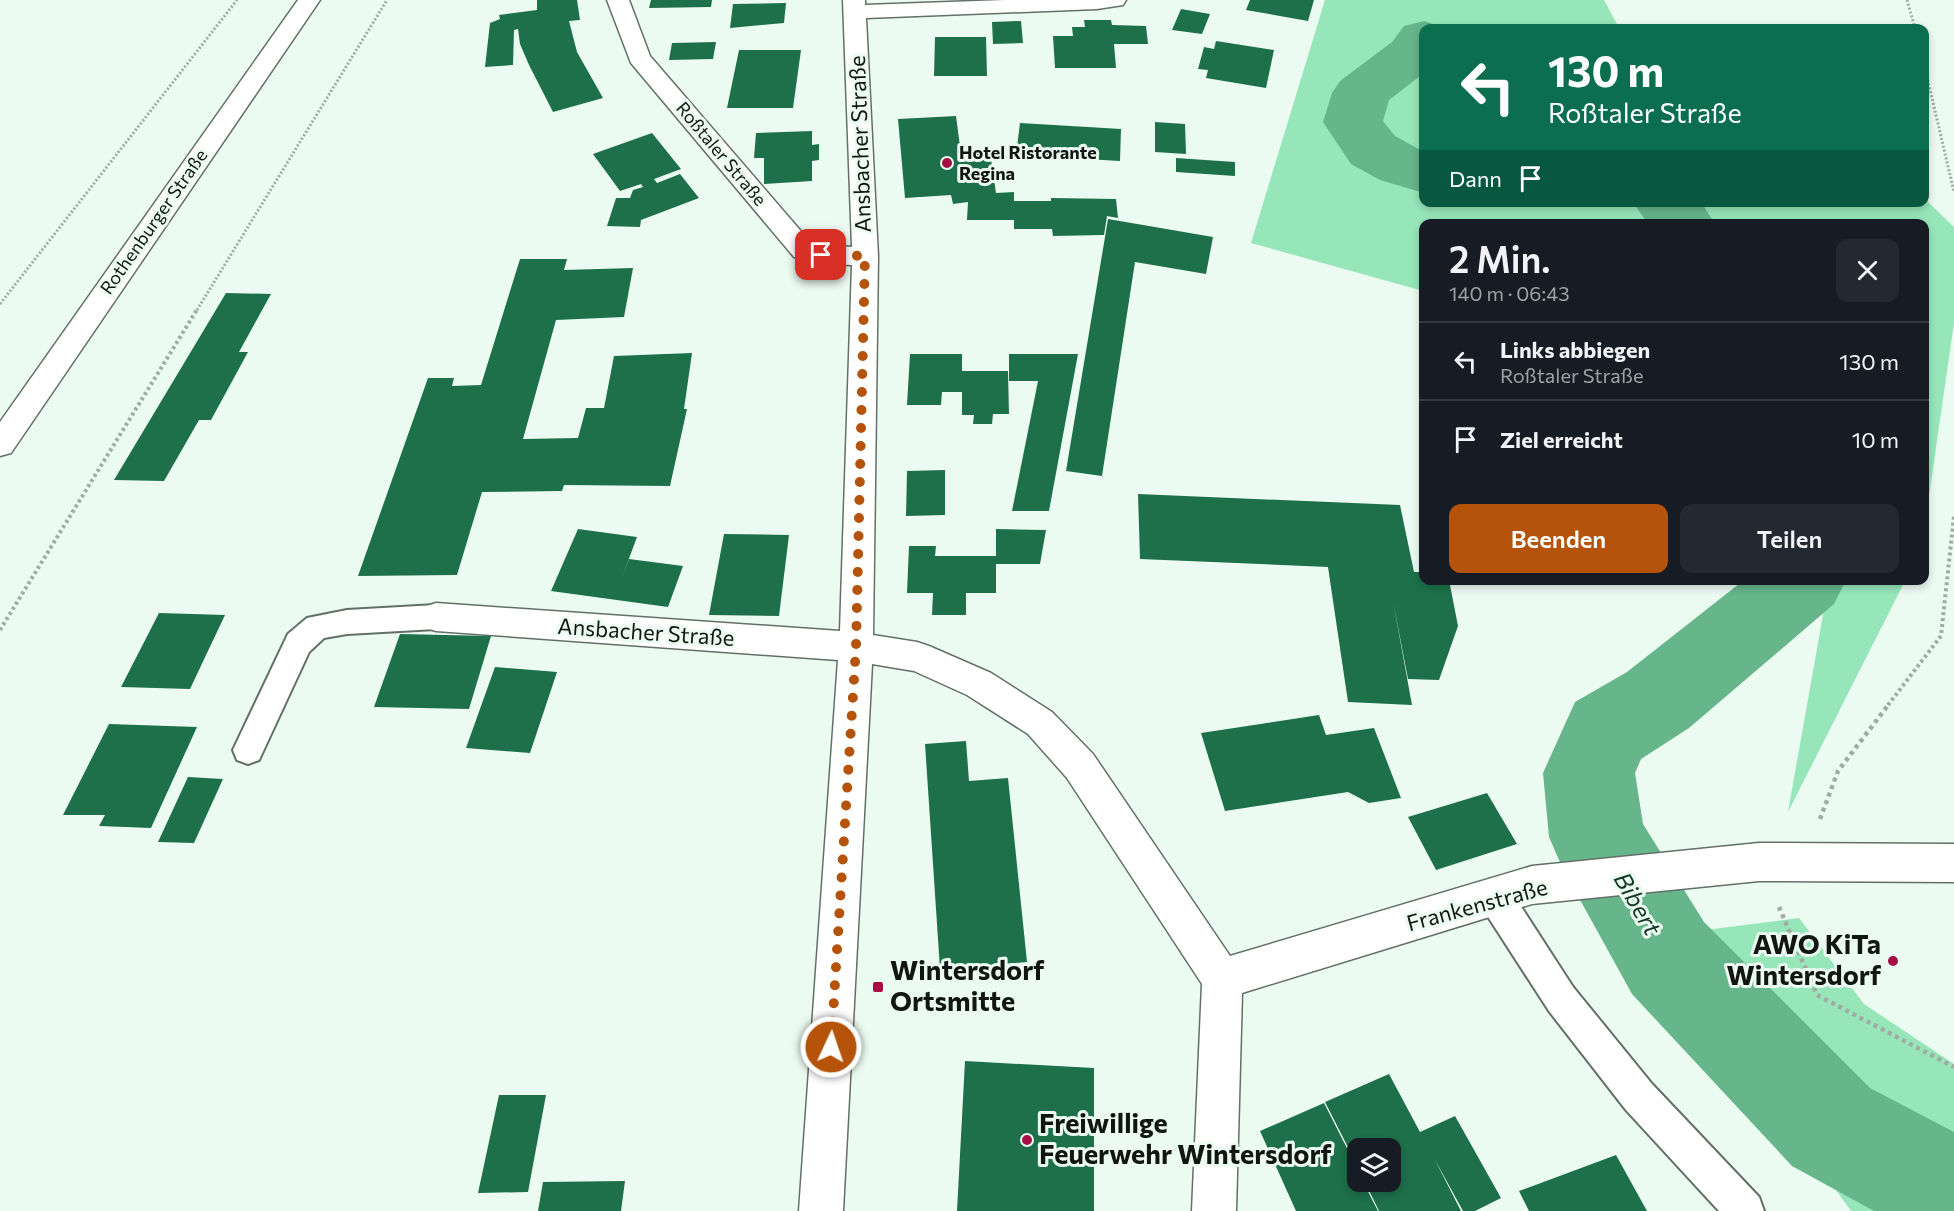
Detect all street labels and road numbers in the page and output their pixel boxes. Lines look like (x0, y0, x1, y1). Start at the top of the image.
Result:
street label: Ansbacher Straße (843, 55, 876, 233)
street label: Roßtaler Straße (672, 97, 772, 210)
street label: Rothenburger Straße (95, 145, 211, 298)
street label: Ansbacher Straße (557, 612, 735, 651)
street label: Frankenstraße (1404, 873, 1550, 936)

